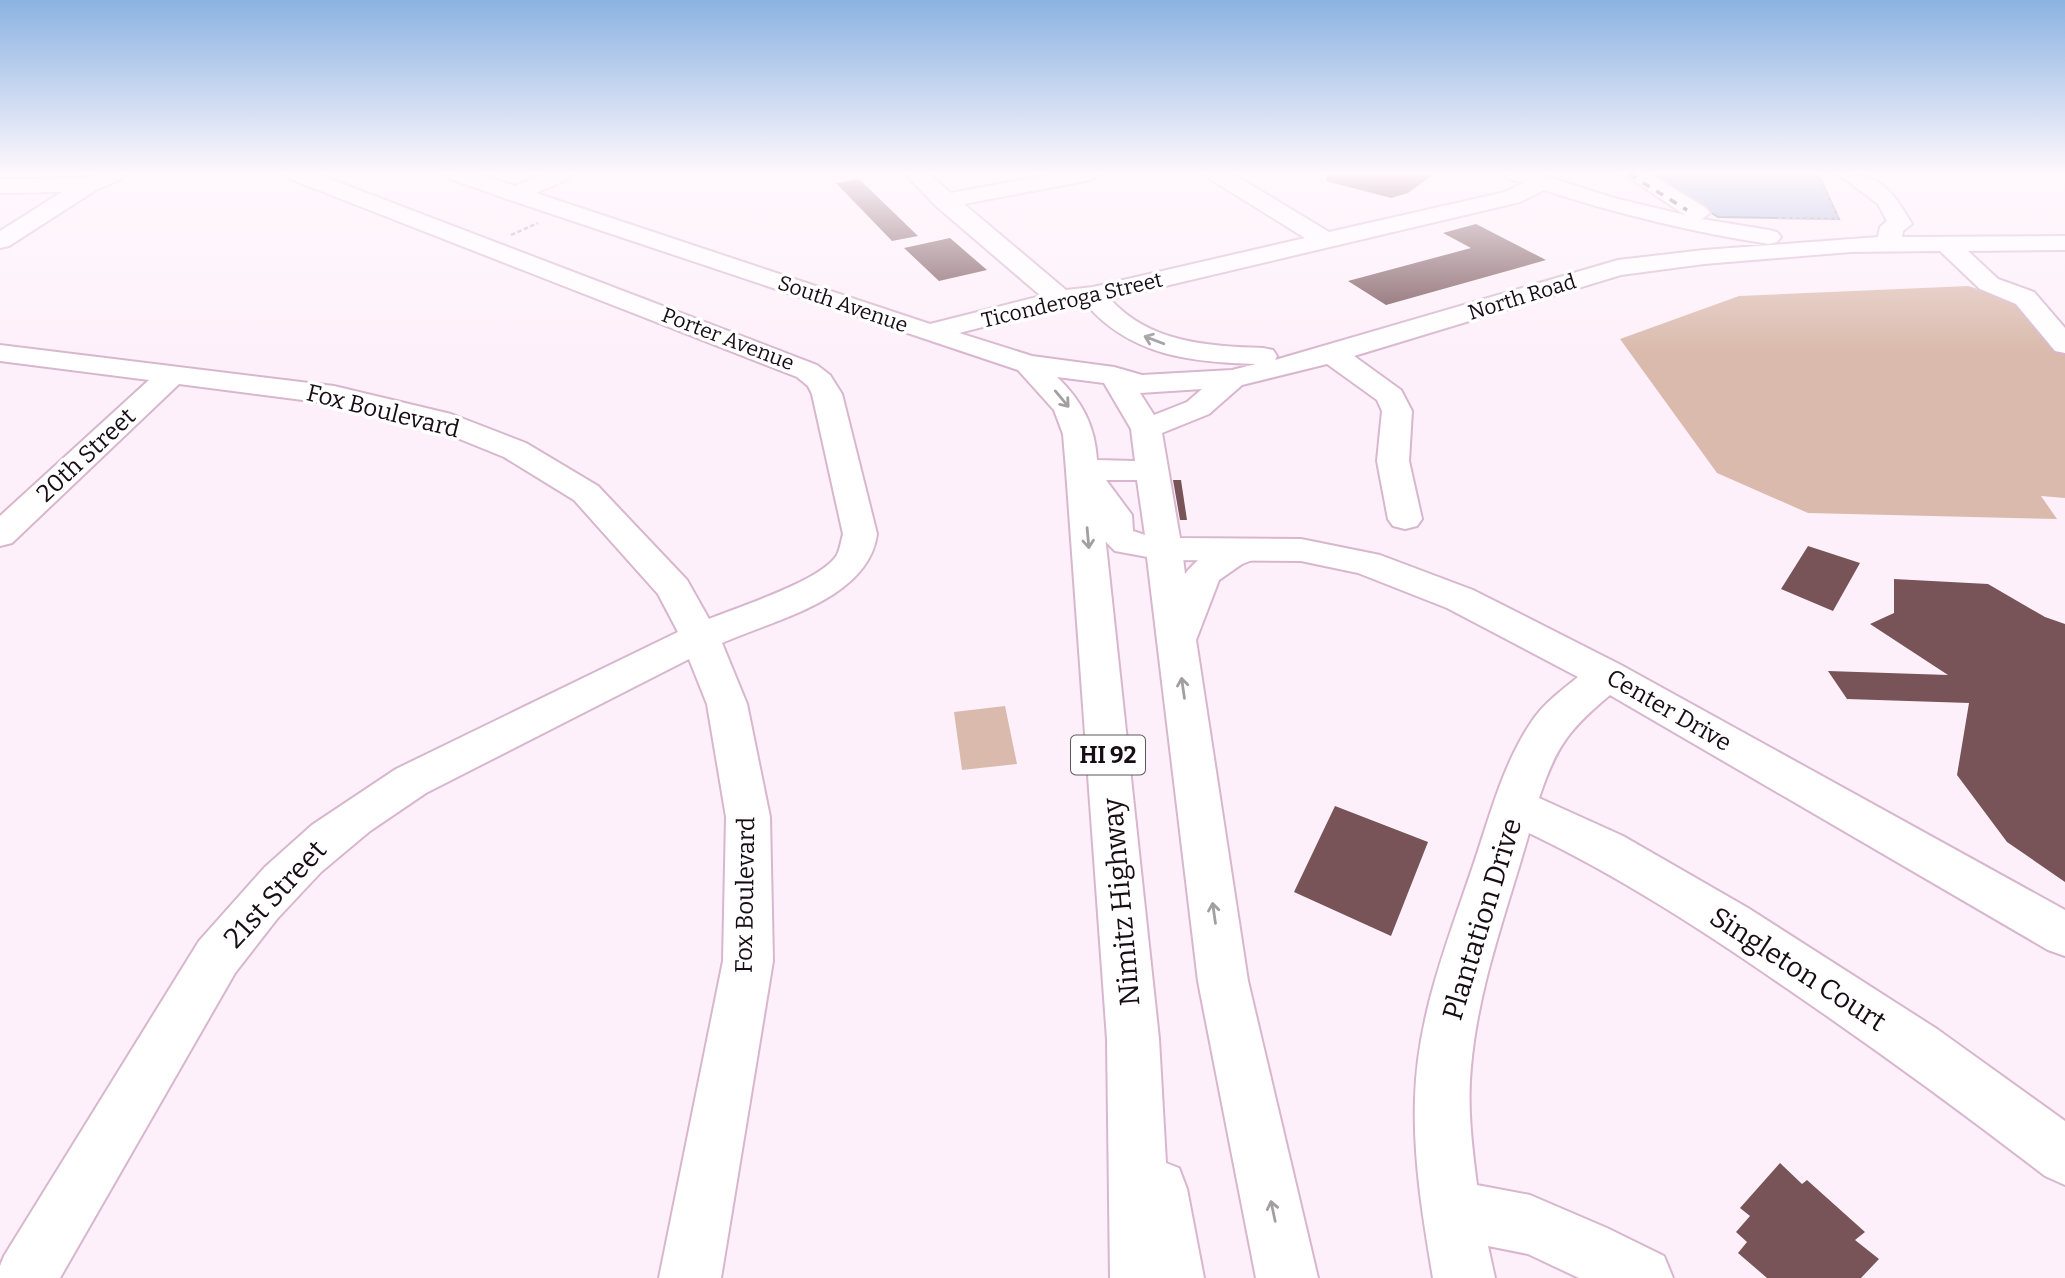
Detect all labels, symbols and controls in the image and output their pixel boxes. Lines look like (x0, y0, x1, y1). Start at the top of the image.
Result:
street label: Ticonderoga Street (979, 266, 1165, 333)
street label: North Road (1465, 268, 1579, 326)
street label: South Avenue (775, 270, 911, 338)
street label: Porter Avenue (658, 302, 798, 376)
one-way arrow (1143, 333, 1165, 346)
street label: Fox Boulevard (304, 378, 462, 444)
one-way arrow (1054, 390, 1070, 408)
street label: 20th Street (31, 402, 141, 508)
one-way arrow (1082, 527, 1095, 549)
street label: Center Drive (1602, 663, 1736, 757)
one-way arrow (1176, 677, 1189, 700)
road number: HI 92 (1071, 736, 1145, 775)
street label: Nimitz Highway (1095, 797, 1147, 1007)
street label: Plantation Drive (1436, 814, 1528, 1024)
street label: Fox Boulevard (730, 817, 760, 973)
street label: 21st Street (217, 833, 333, 955)
street label: Singleton Court (1704, 900, 1892, 1038)
one-way arrow (1207, 902, 1220, 925)
one-way arrow (1265, 1200, 1279, 1223)

